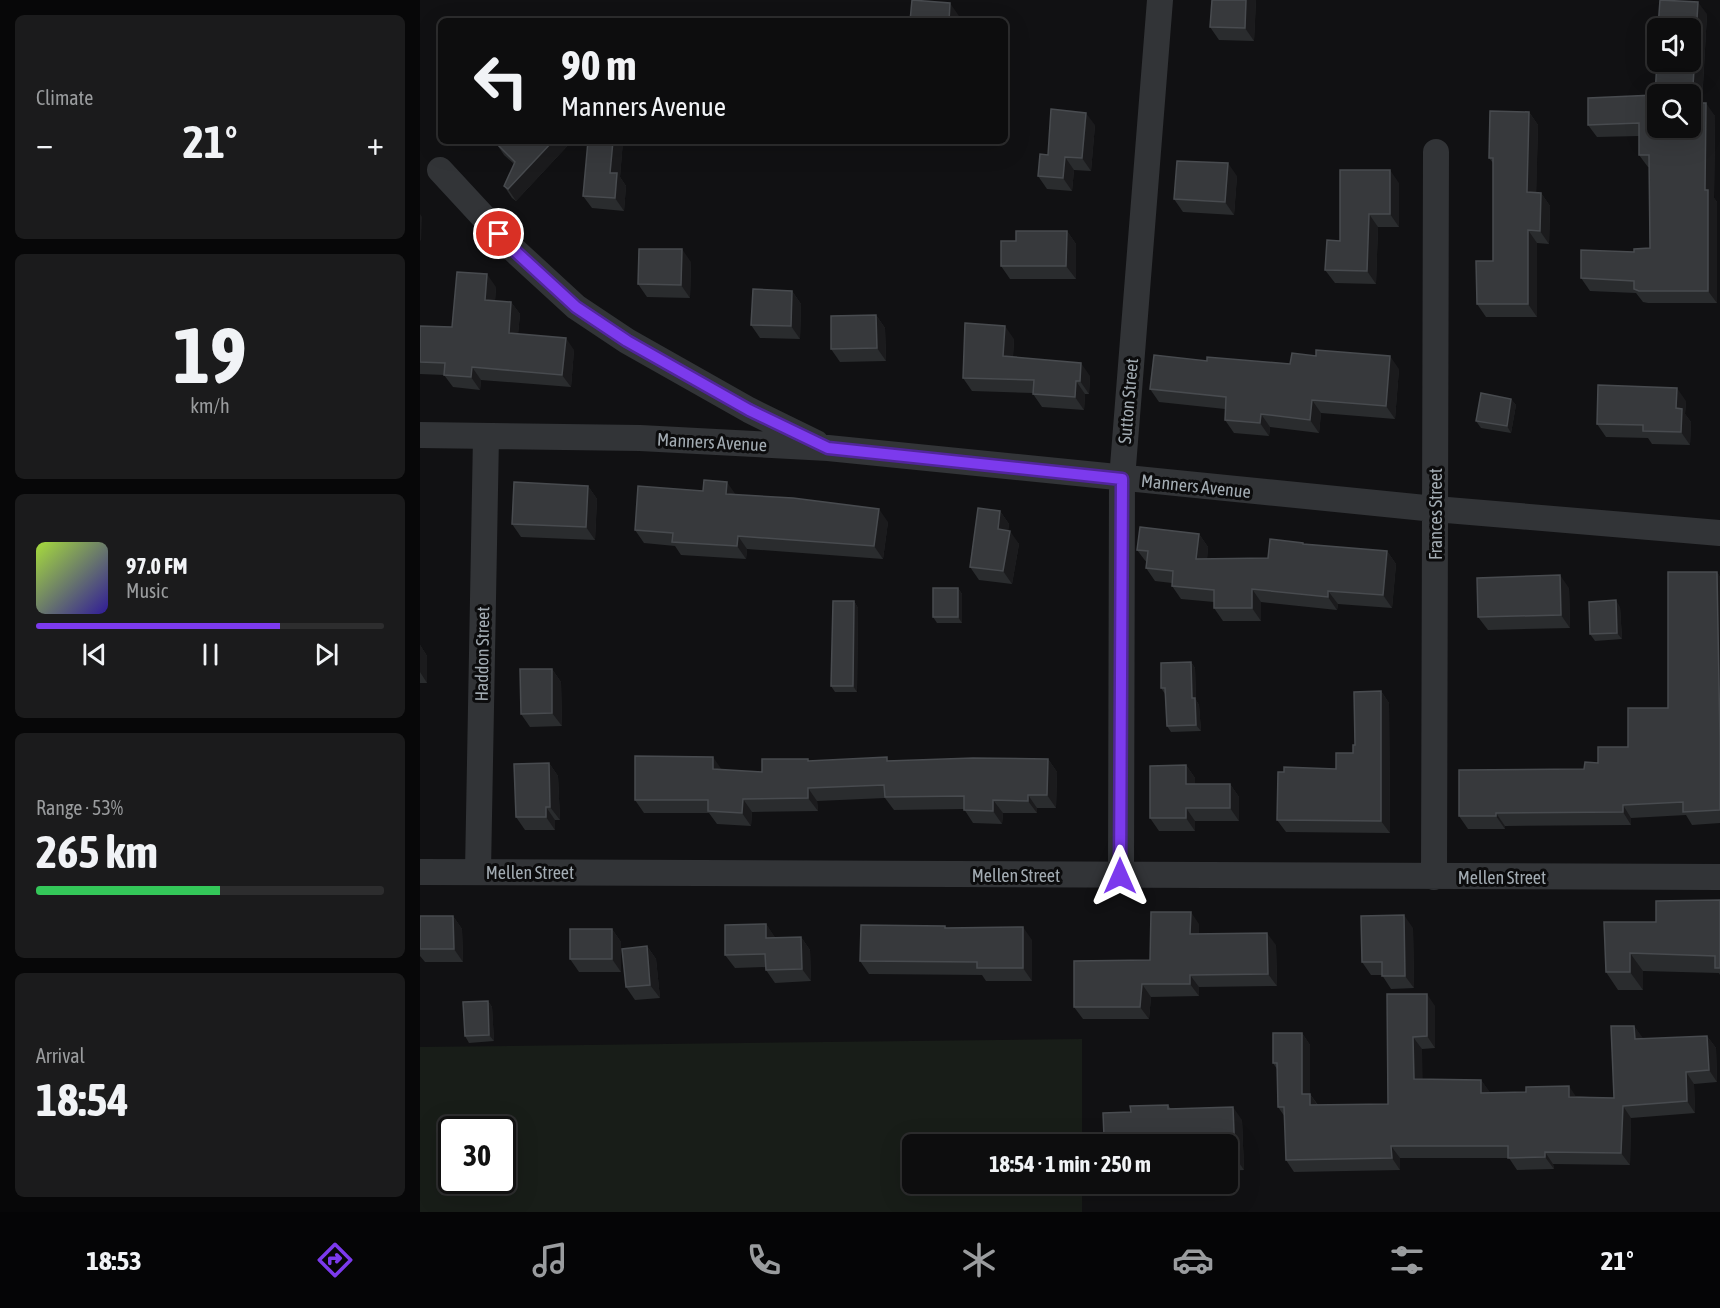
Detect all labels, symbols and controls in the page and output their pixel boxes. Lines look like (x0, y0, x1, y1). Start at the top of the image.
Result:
map controls (1647, 18, 1701, 138)
button: sound (1647, 18, 1701, 72)
text: 90 m (561, 41, 636, 89)
icon: left (462, 42, 540, 120)
button: search (1647, 84, 1701, 138)
text: Climate (36, 86, 93, 109)
text: Manners Avenue (561, 91, 726, 122)
text: 21° (183, 116, 237, 168)
text: − (36, 124, 53, 162)
text: + (367, 124, 384, 162)
pin (473, 208, 524, 259)
icon: arrive (482, 217, 515, 250)
text: 19 (173, 310, 247, 400)
street label: Sutton Street (1114, 357, 1142, 445)
text: km/h (190, 394, 230, 417)
street label: Manners Avenue (657, 429, 767, 455)
street label: Frances Street (1425, 468, 1446, 560)
street label: Manners Avenue (1140, 470, 1252, 502)
text: 97.0 FM (126, 553, 188, 579)
text: Music (126, 579, 168, 602)
street label: Haddon Street (471, 606, 493, 702)
icon: previous (78, 638, 111, 671)
icon: pause (194, 638, 227, 671)
icon: next (310, 638, 343, 671)
text: Range · 53% (36, 796, 123, 819)
text: 265 km (36, 826, 158, 878)
position arrow (1088, 844, 1152, 908)
street label: Mellen Street (486, 862, 574, 883)
street label: Mellen Street (972, 865, 1060, 886)
street label: Mellen Street (1458, 867, 1546, 888)
text: Arrival (36, 1044, 85, 1067)
text: 18:54 (36, 1074, 129, 1126)
speed limit sign: 30 (438, 1116, 516, 1194)
text: 18:54 · 1 min · 250 m (989, 1151, 1151, 1177)
icon: directions (314, 1239, 356, 1281)
icon: music (529, 1239, 571, 1281)
icon: phone (743, 1239, 785, 1281)
icon: climate (958, 1239, 1000, 1281)
icon: car (1172, 1239, 1214, 1281)
icon: filters (1386, 1239, 1428, 1281)
text: 18:53 (86, 1245, 142, 1276)
text: 21° (1601, 1245, 1634, 1276)

